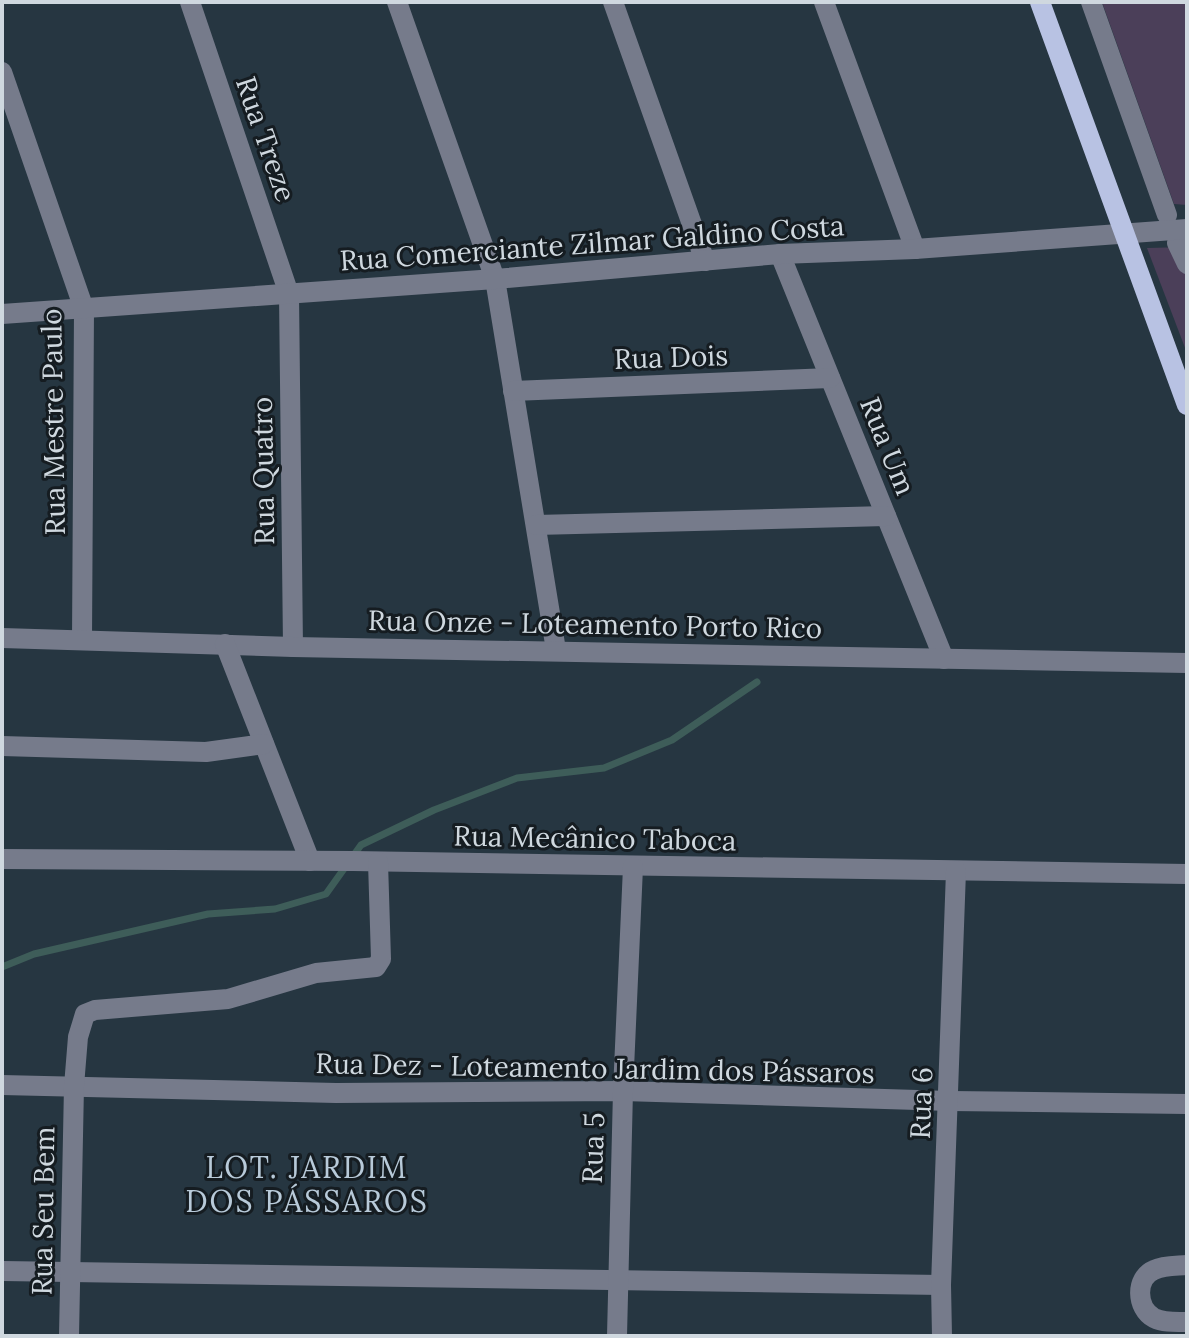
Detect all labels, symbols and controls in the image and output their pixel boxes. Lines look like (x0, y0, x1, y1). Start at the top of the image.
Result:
street label: Rua Treze (228, 72, 304, 206)
street label: Rua Comerciante Zilmar Galdino Costa (338, 207, 846, 279)
street label: Rua Mestre Paulo (33, 308, 73, 536)
street label: Rua Dois (613, 337, 729, 377)
street label: Rua Um (852, 392, 924, 500)
street label: Rua Quatro (244, 396, 282, 546)
street label: Rua Onze - Loteamento Porto Rico (368, 602, 822, 646)
street label: Rua Mecânico Taboca (453, 818, 737, 858)
street label: Rua Dez - Loteamento Jardim dos Pássaros (315, 1045, 875, 1091)
street label: Rua 6 (902, 1066, 940, 1140)
street label: Rua 5 (574, 1112, 612, 1184)
street label: Rua Seu Bem (24, 1126, 62, 1296)
district label: LOT. JARDIM DOS PÁSSAROS (185, 1148, 429, 1220)

